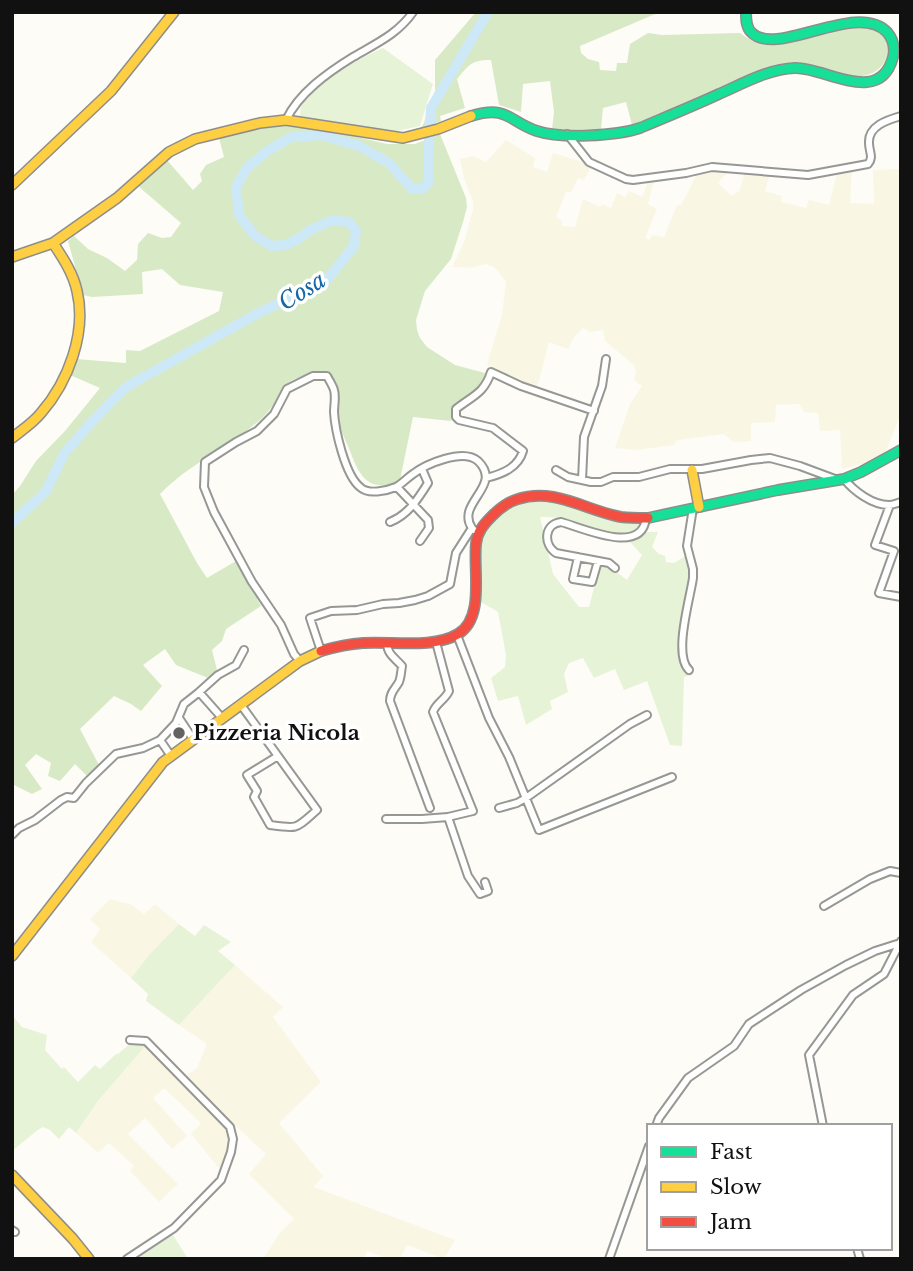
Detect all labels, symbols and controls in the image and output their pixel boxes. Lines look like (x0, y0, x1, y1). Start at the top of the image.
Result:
water label: Cosa (273, 266, 331, 316)
place label: Pizzeria Nicola (193, 720, 360, 746)
marker: Pizzeria Nicola (171, 725, 187, 741)
legend (647, 1124, 892, 1250)
text: Fast (710, 1139, 752, 1165)
text: Slow (710, 1174, 762, 1200)
text: Jam (707, 1209, 752, 1235)

